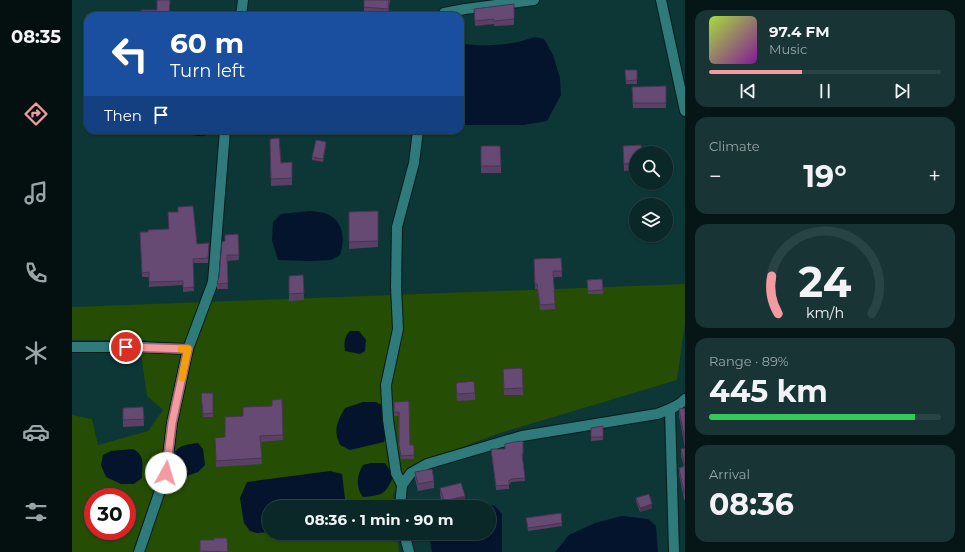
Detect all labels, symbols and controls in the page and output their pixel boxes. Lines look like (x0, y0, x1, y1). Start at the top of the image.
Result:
text: 97.4 FM (769, 22, 830, 41)
text: 08:35 (11, 26, 61, 48)
text: 60 m (170, 26, 244, 60)
icon: left (104, 28, 156, 80)
text: Music (769, 41, 807, 57)
text: Turn left (170, 60, 245, 82)
icon: previous (737, 80, 759, 102)
icon: pause (814, 80, 836, 102)
icon: next (891, 80, 913, 102)
icon: directions (22, 100, 50, 128)
icon: arrive (150, 104, 172, 126)
text: Then (104, 106, 142, 125)
text: Climate (709, 138, 760, 154)
map controls (629, 146, 673, 242)
button: search (629, 146, 673, 190)
text: 19° (803, 158, 847, 195)
text: − (709, 163, 722, 190)
text: + (928, 163, 941, 190)
icon: music (22, 179, 50, 207)
button: layers (629, 198, 673, 242)
text: 24 (799, 257, 852, 307)
icon: phone (22, 259, 50, 287)
text: km/h (806, 304, 844, 322)
pin (109, 330, 143, 364)
icon: arrive (115, 336, 137, 358)
icon: climate (22, 339, 50, 367)
text: Range · 89% (709, 353, 789, 369)
text: 445 km (709, 373, 828, 410)
icon: car (22, 418, 50, 446)
position arrow (145, 452, 187, 494)
text: Arrival (709, 466, 750, 482)
text: 08:36 (709, 486, 794, 523)
speed limit sign: 30 (84, 488, 136, 540)
icon: filters (22, 498, 50, 526)
text: 08:36 · 1 min · 90 m (305, 510, 453, 529)

